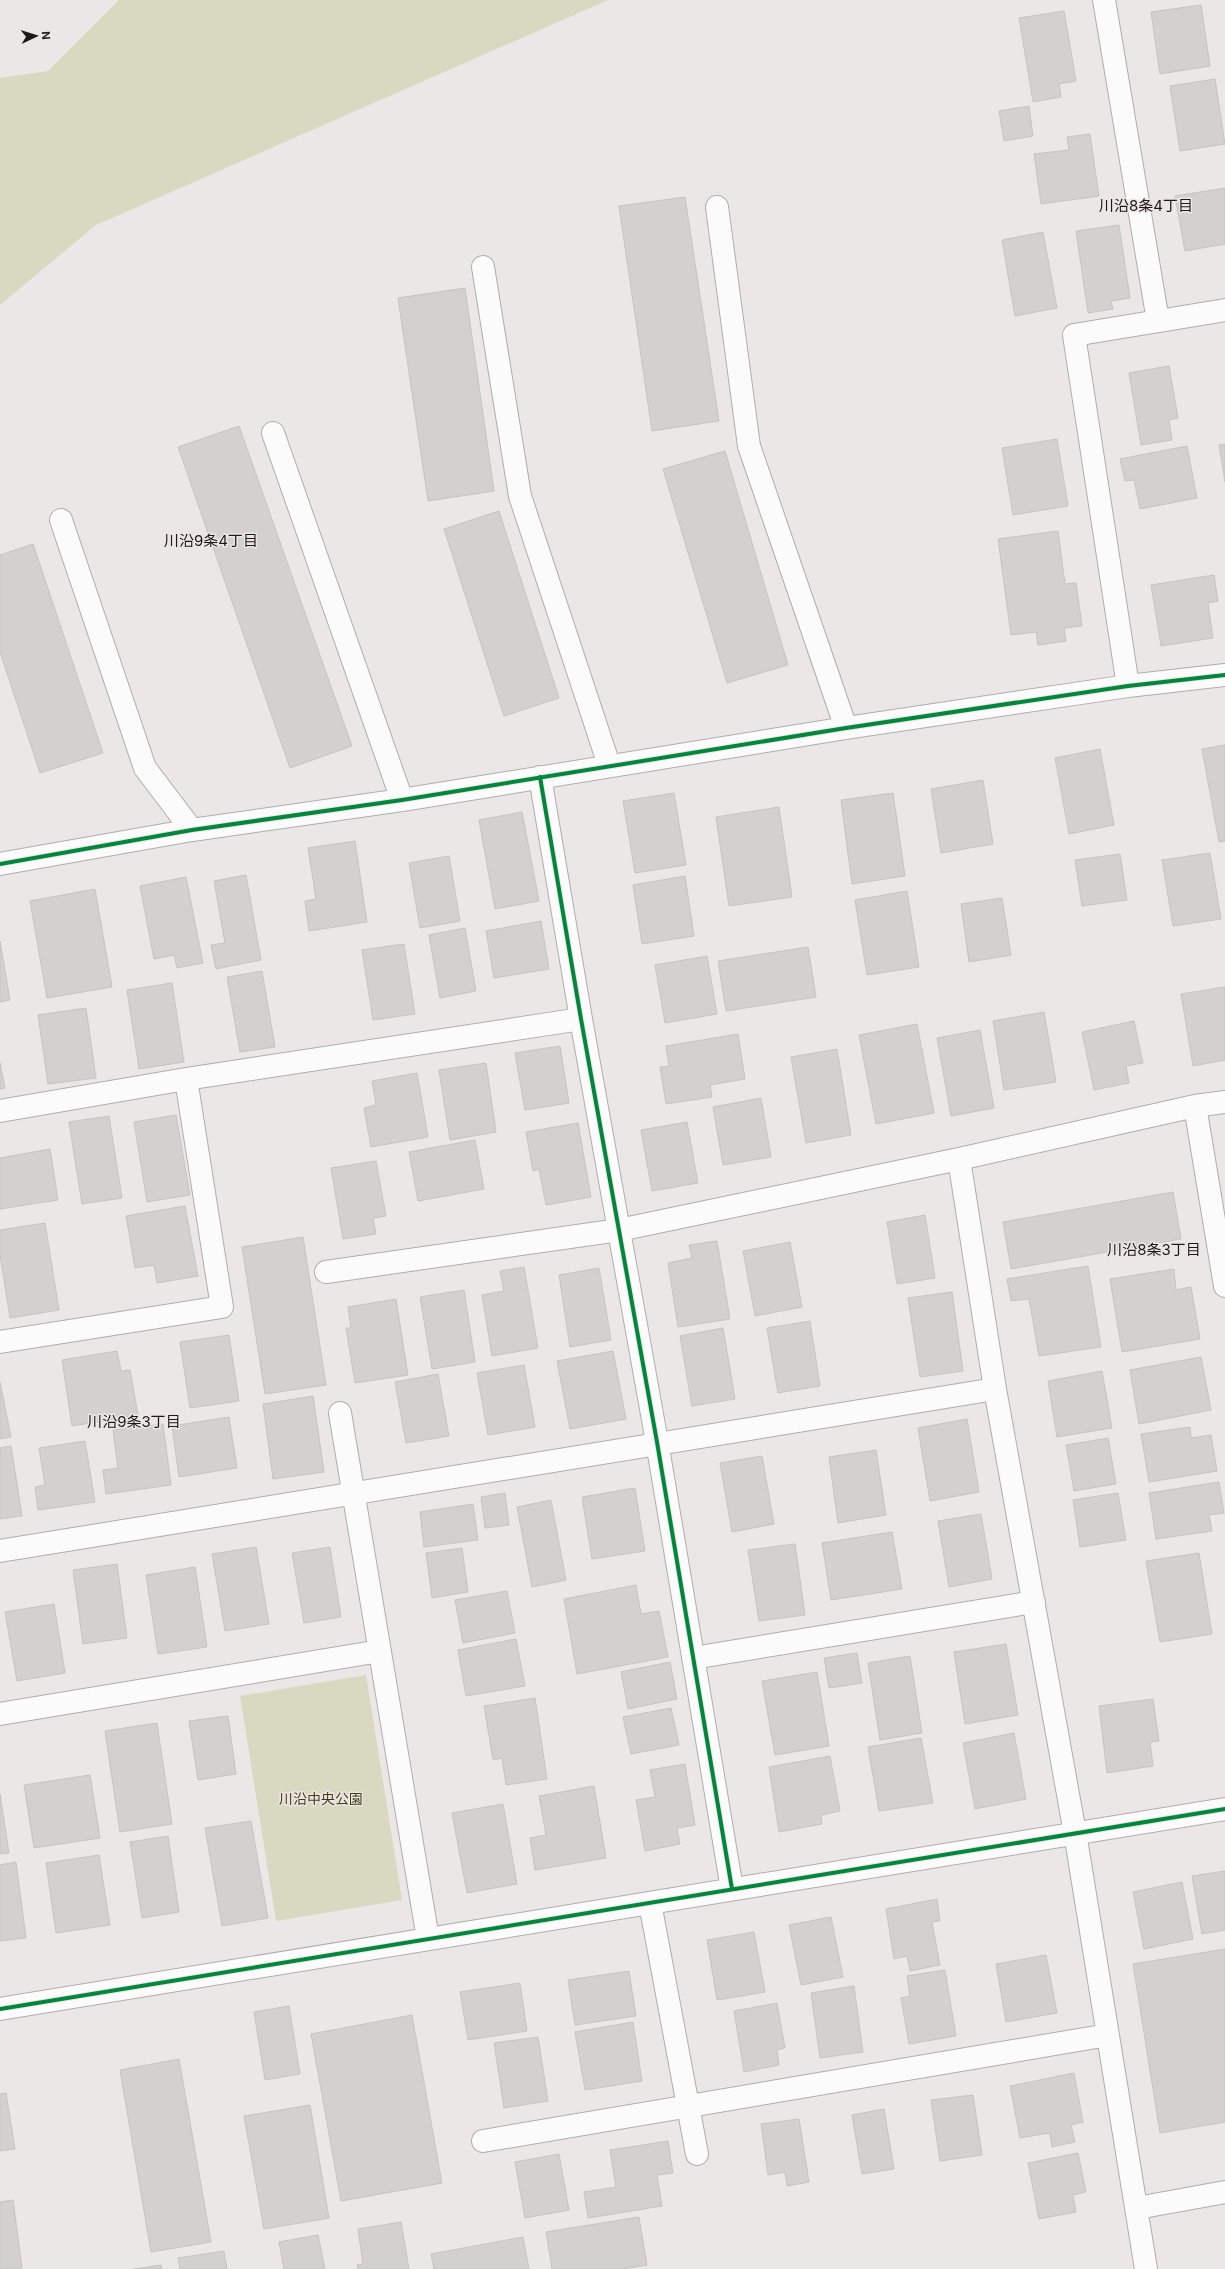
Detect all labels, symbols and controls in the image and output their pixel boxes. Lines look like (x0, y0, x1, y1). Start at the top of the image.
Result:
north arrow (16, 16, 56, 56)
text: N (39, 31, 53, 40)
district label: 川沿8条4丁目 (1099, 196, 1193, 215)
district label: 川沿9条4丁目 (164, 531, 258, 550)
district label: 川沿8条3丁目 (1107, 1240, 1201, 1259)
district label: 川沿9条3丁目 (87, 1412, 181, 1431)
park label: 川沿中央公園 (279, 1790, 363, 1807)

